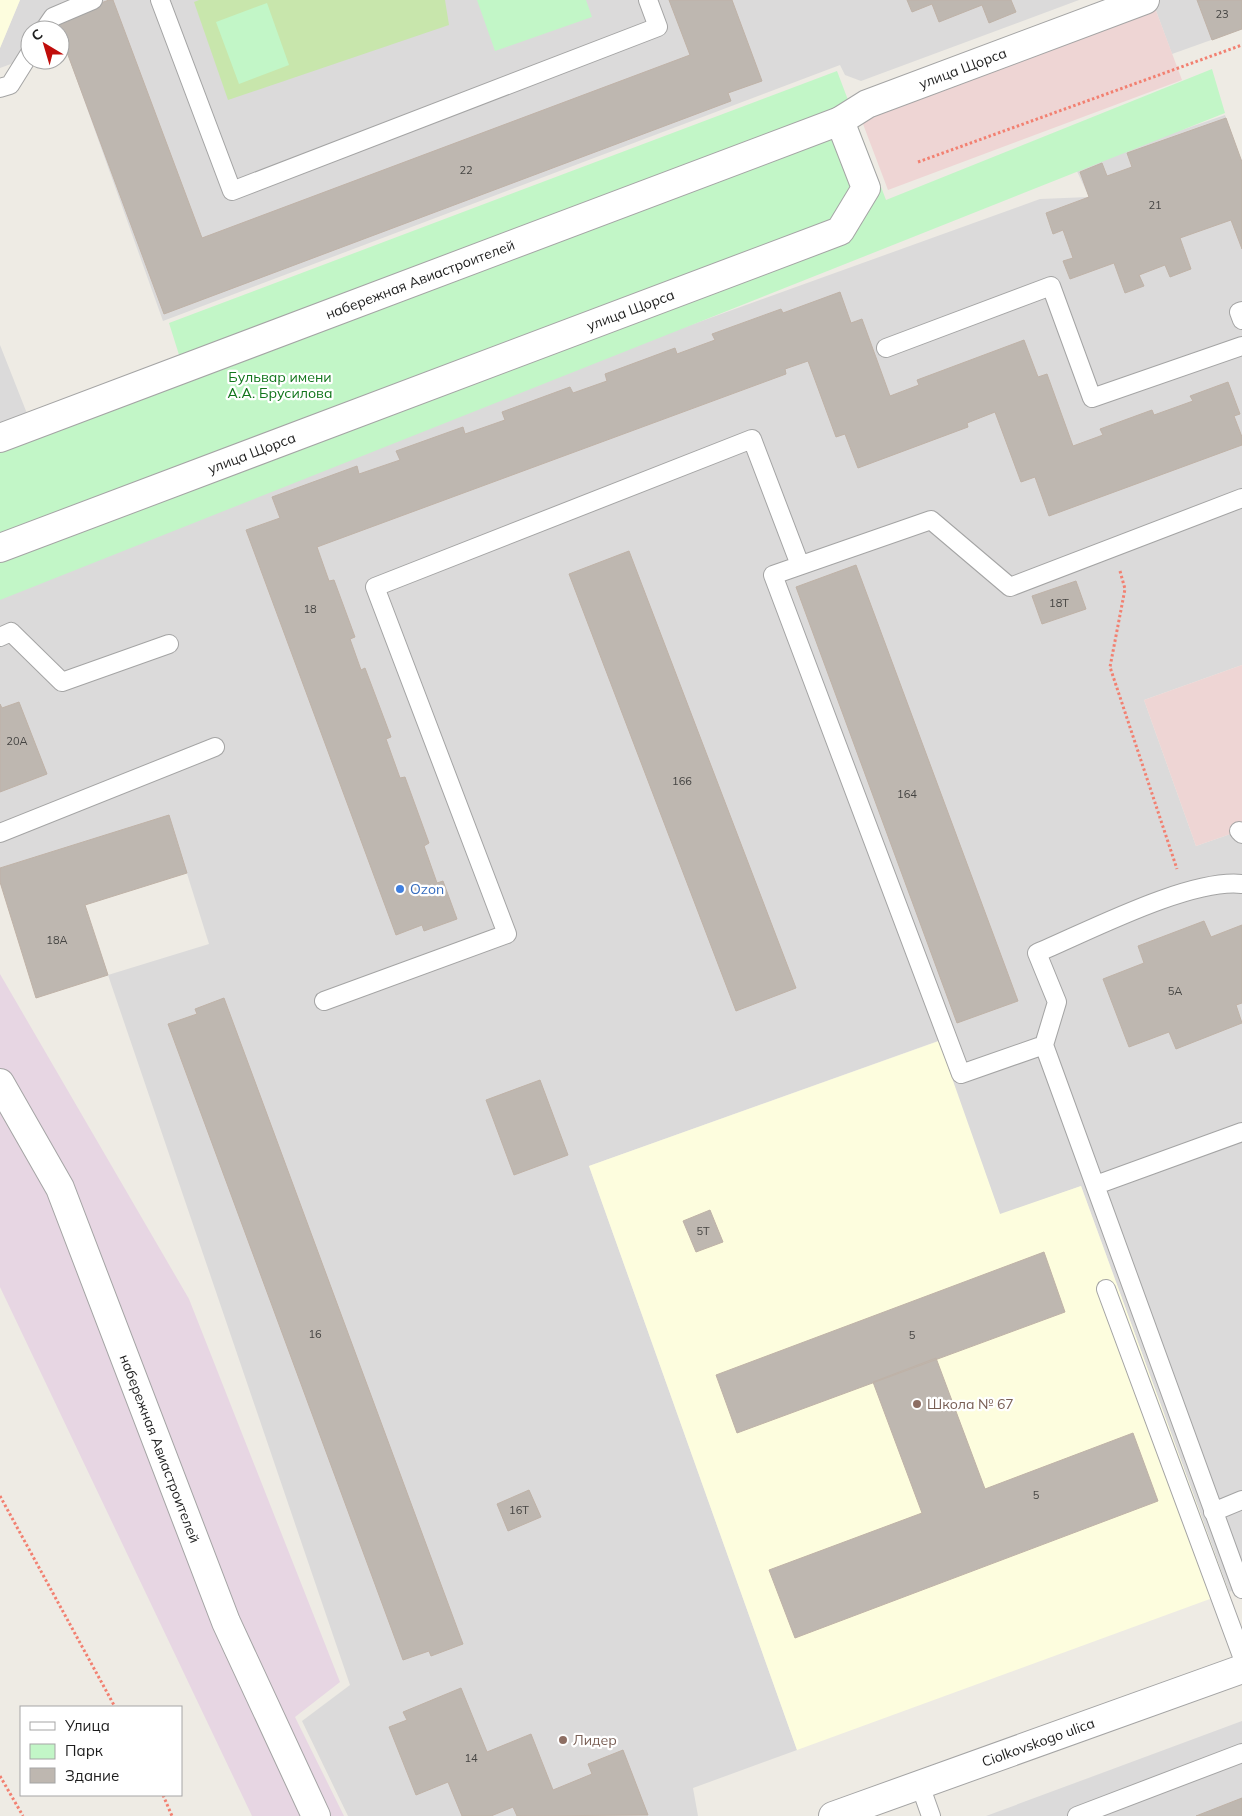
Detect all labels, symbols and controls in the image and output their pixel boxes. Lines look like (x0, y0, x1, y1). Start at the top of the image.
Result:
house number: 23 (1215, 7, 1229, 21)
north arrow (20, 20, 70, 70)
text: С (28, 25, 46, 45)
street label: улица Щорса (916, 44, 1009, 93)
house number: 22 (459, 163, 473, 177)
house number: 21 (1148, 198, 1162, 212)
street label: набережная Авиастроителей (323, 236, 517, 323)
street label: улица Щорса (584, 285, 677, 335)
park label: Бульвар имени А.А. Брусилова (228, 368, 332, 402)
street label: улица Щорса (205, 428, 298, 478)
house number: 18Т (1049, 596, 1069, 610)
house number: 18 (303, 602, 317, 616)
house number: 20А (6, 734, 28, 748)
house number: 166 (672, 774, 692, 788)
house number: 164 (897, 787, 917, 801)
place label: Ozon (410, 880, 444, 898)
marker: Ozon (394, 883, 406, 895)
house number: 18А (46, 933, 68, 947)
house number: 5А (1168, 984, 1182, 998)
house number: 5Т (696, 1224, 710, 1238)
house number: 16 (308, 1327, 322, 1341)
house number: 5 (909, 1328, 916, 1342)
street label: набережная Авиастроителей (115, 1352, 204, 1546)
place label: Школа № 67 (927, 1395, 1014, 1413)
marker: Школа № 67 (911, 1398, 923, 1410)
house number: 5 (1033, 1488, 1040, 1502)
house number: 16Т (509, 1503, 529, 1517)
legend (20, 1706, 182, 1796)
street label: Ciolkovskogo ulica (979, 1714, 1097, 1771)
text: Улица (64, 1716, 110, 1735)
place label: Лидер (573, 1731, 617, 1749)
marker: Лидер (557, 1734, 569, 1746)
text: Парк (65, 1741, 104, 1760)
house number: 14 (464, 1751, 478, 1765)
text: Здание (65, 1766, 119, 1785)

